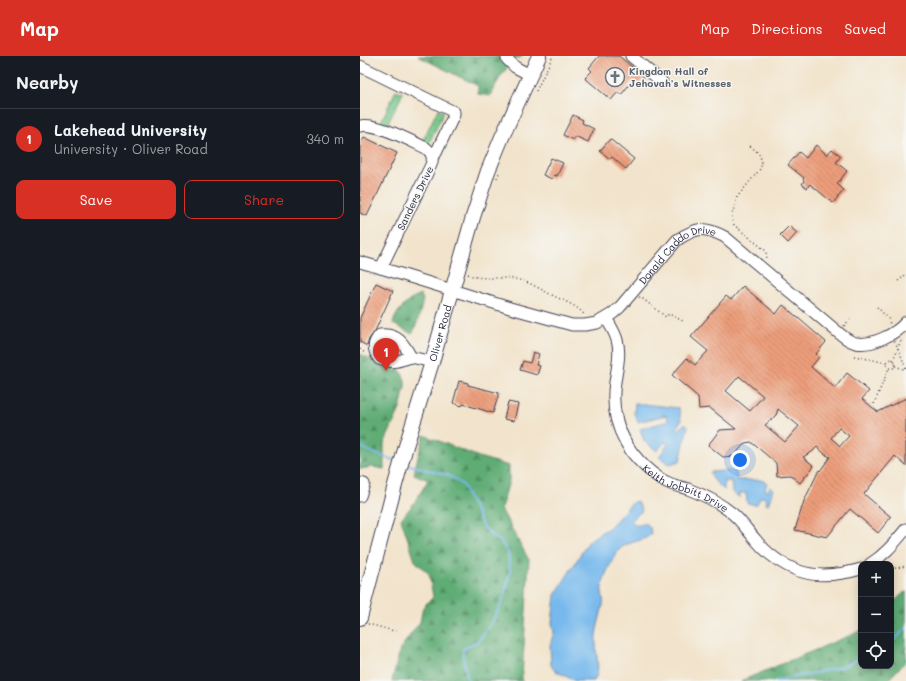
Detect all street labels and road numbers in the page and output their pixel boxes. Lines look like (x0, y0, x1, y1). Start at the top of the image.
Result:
street label: Sanders Drive (393, 164, 437, 232)
street label: Donald Caddo Drive (635, 222, 719, 287)
street label: Oliver Road (426, 303, 455, 363)
street label: Keith Jobbitt Drive (640, 461, 731, 515)

